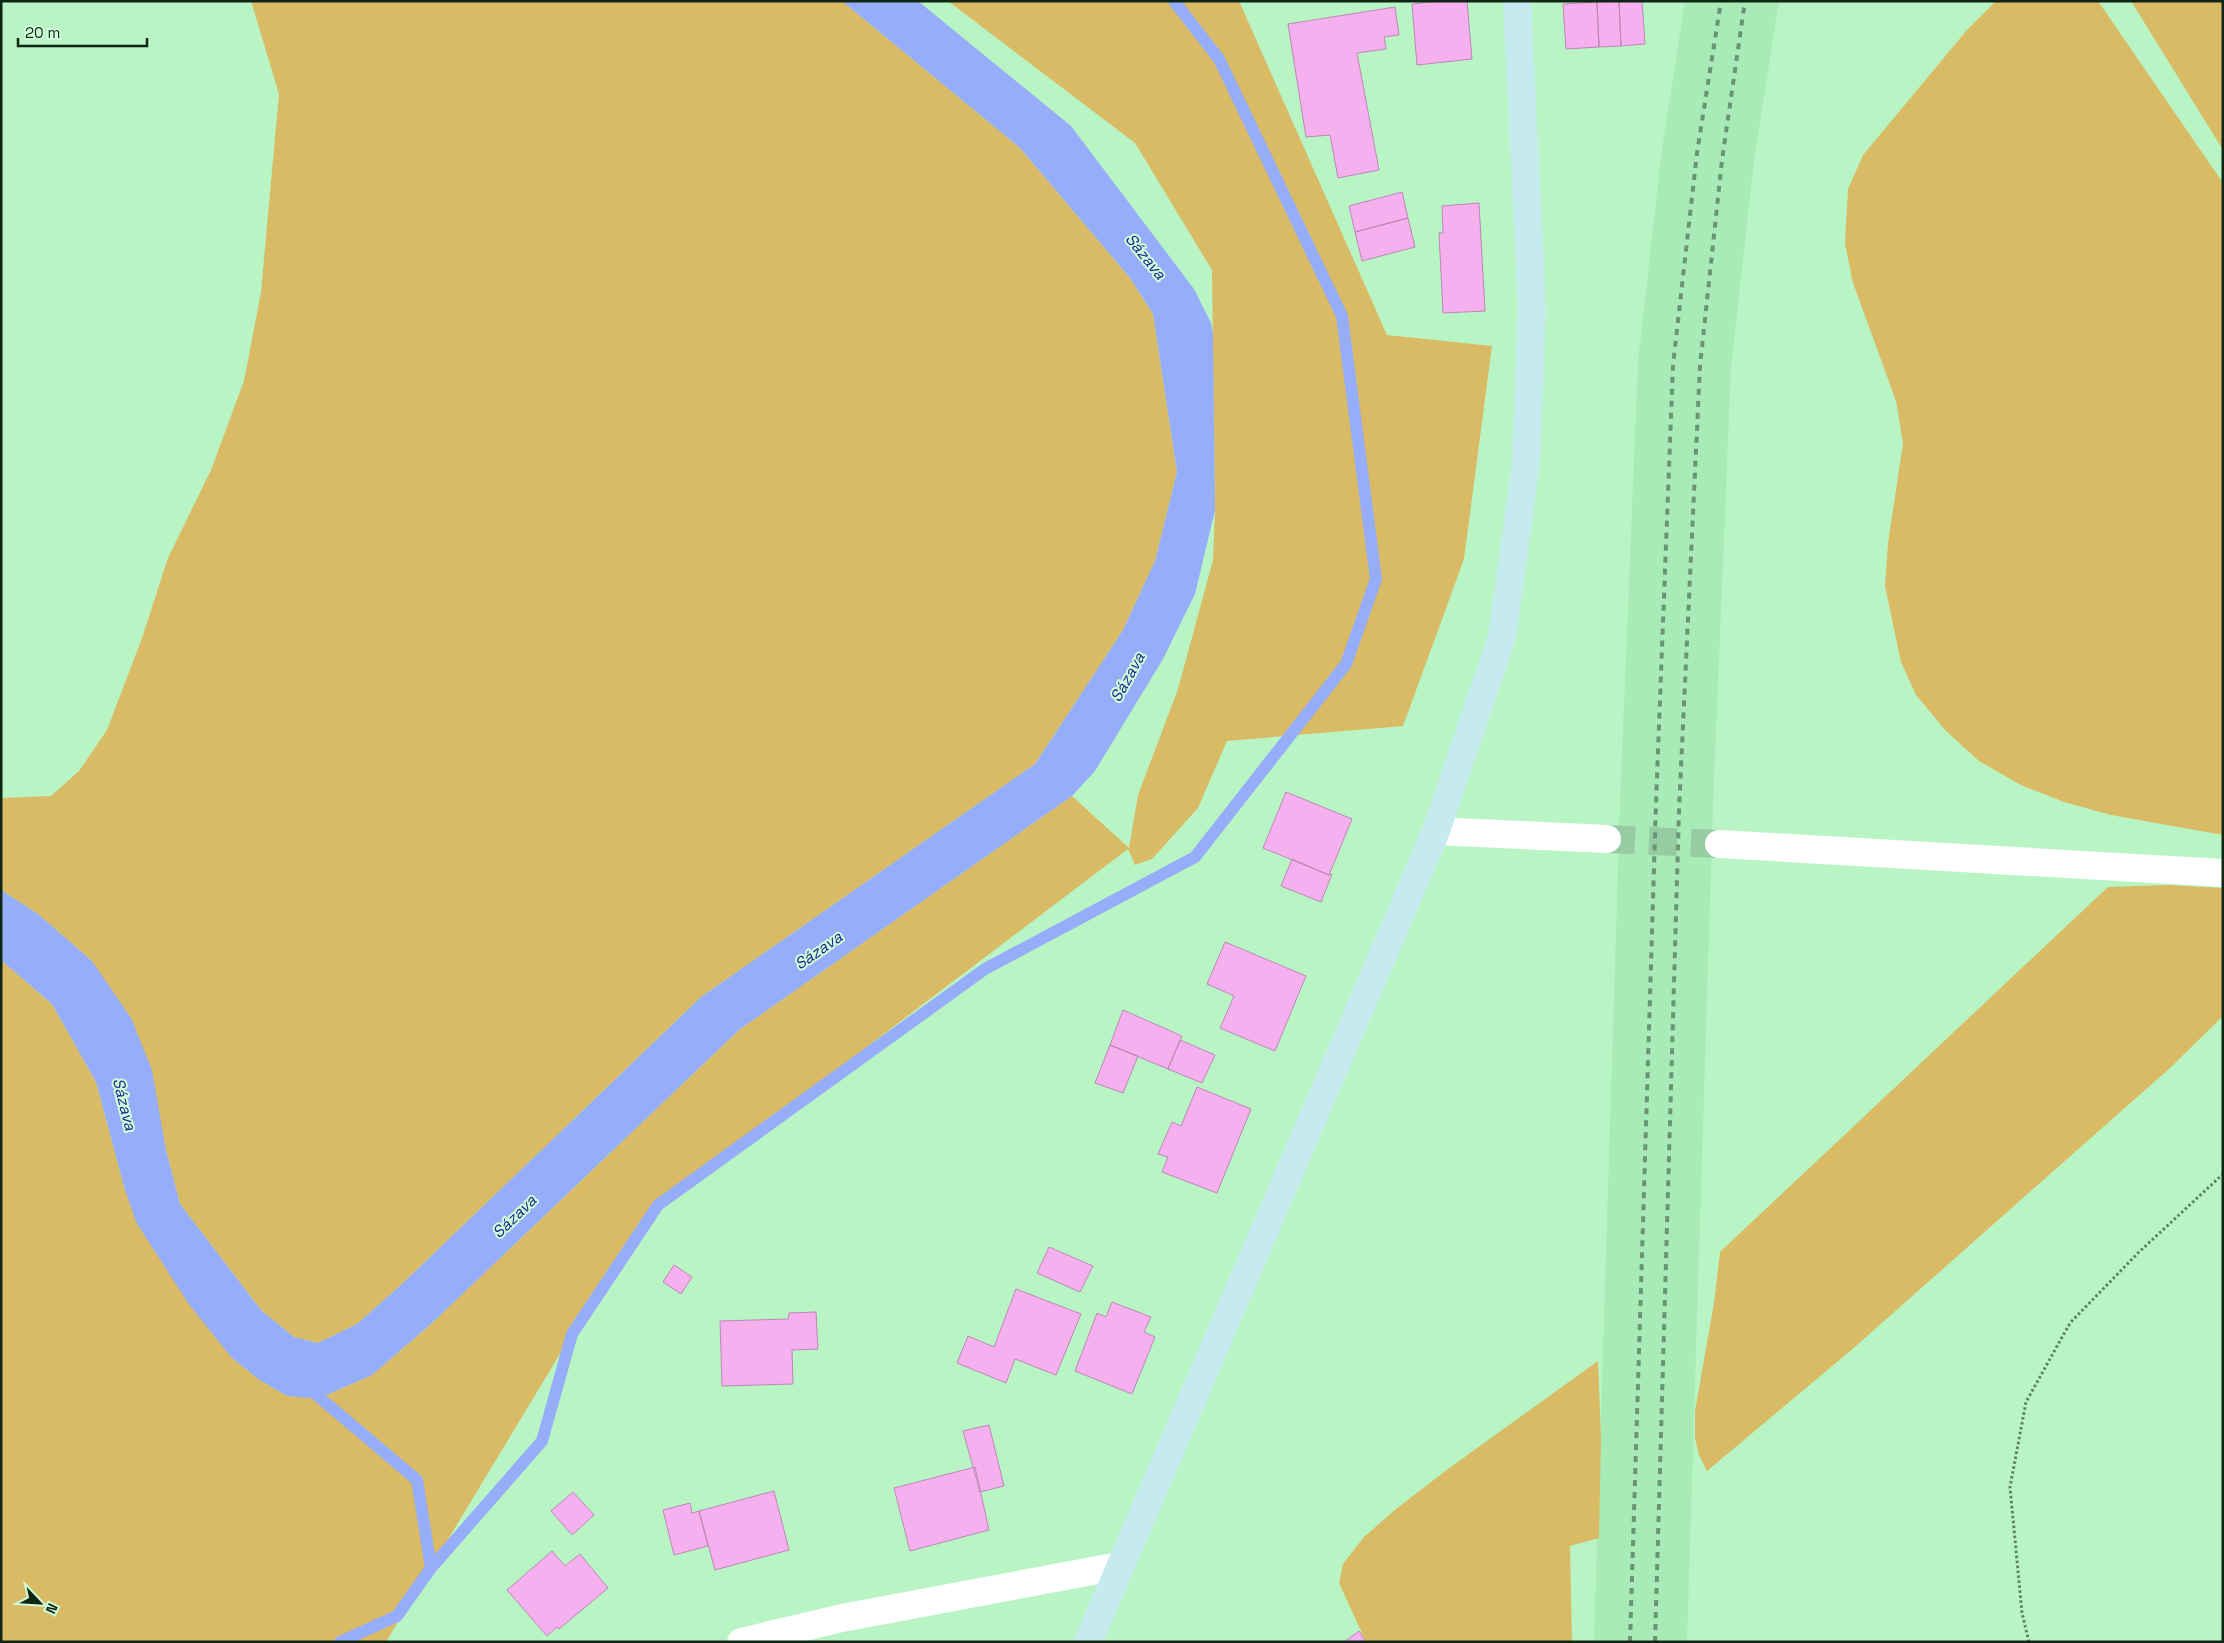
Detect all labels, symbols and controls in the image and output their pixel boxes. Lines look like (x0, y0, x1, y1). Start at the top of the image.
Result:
scale bar (18, 15, 146, 47)
text: 20 m (25, 23, 60, 42)
water label: Sázava (1121, 229, 1171, 284)
water label: Sázava (1105, 648, 1150, 706)
water label: Sázava (790, 926, 847, 974)
water label: Sázava (108, 1076, 141, 1133)
water label: Sázava (488, 1190, 542, 1243)
north arrow (15, 1578, 65, 1628)
text: N (42, 1600, 62, 1617)

